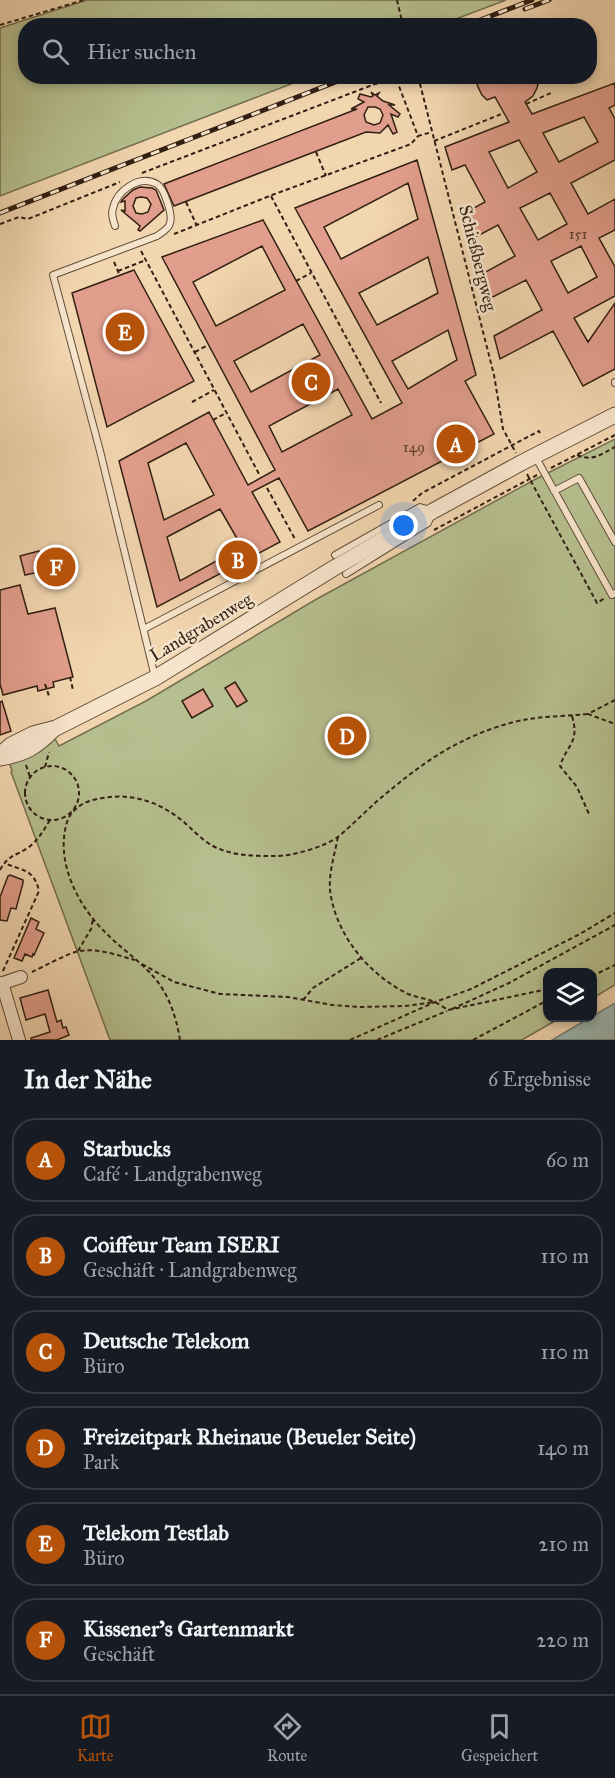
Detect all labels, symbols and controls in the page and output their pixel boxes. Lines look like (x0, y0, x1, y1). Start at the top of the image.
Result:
search box (18, 18, 597, 84)
icon: search (39, 35, 72, 68)
text: Hier suchen (87, 38, 196, 65)
street label: Schießbergweg (453, 203, 502, 314)
house number: 151 (569, 225, 587, 243)
pin: E (106, 310, 144, 354)
pin: C (292, 360, 330, 404)
pin: A (436, 422, 476, 466)
house number: 149 (403, 438, 425, 456)
your location (389, 511, 418, 540)
pin: B (218, 538, 258, 582)
pin: F (36, 544, 76, 590)
street label: Landgrabenweg (146, 587, 257, 667)
pin: D (328, 714, 366, 758)
map controls (543, 968, 597, 1022)
button: layers (543, 968, 597, 1022)
text: In der Nähe (24, 1063, 152, 1095)
text: 6 Ergebnisse (488, 1067, 591, 1091)
text: Starbucks (83, 1135, 171, 1162)
text: A (39, 1148, 52, 1172)
text: 60 m (546, 1148, 589, 1172)
text: Café · Landgrabenweg (83, 1162, 262, 1186)
text: Coiffeur Team ISERI (83, 1231, 280, 1258)
text: B (39, 1244, 52, 1268)
text: 110 m (541, 1244, 589, 1268)
text: Geschäft · Landgrabenweg (83, 1258, 297, 1282)
text: Deutsche Telekom (83, 1327, 249, 1354)
text: C (39, 1340, 52, 1364)
text: 110 m (541, 1340, 589, 1364)
text: Büro (83, 1354, 125, 1378)
text: Freizeitpark Rheinaue (Beueler Seite) (83, 1423, 416, 1450)
text: D (38, 1436, 53, 1460)
text: 140 m (537, 1436, 589, 1460)
text: Park (83, 1450, 119, 1474)
text: Telekom Testlab (83, 1519, 229, 1546)
text: E (38, 1532, 53, 1556)
text: 210 m (539, 1532, 589, 1556)
text: Büro (83, 1546, 125, 1570)
text: Kissener's Gartenmarkt (83, 1615, 294, 1642)
text: F (39, 1628, 52, 1652)
text: 220 m (537, 1628, 589, 1652)
text: Geschäft (83, 1642, 155, 1666)
tab: Karte (77, 1710, 113, 1765)
tab: Route (267, 1710, 307, 1765)
tab: Gespeichert (461, 1710, 538, 1765)

